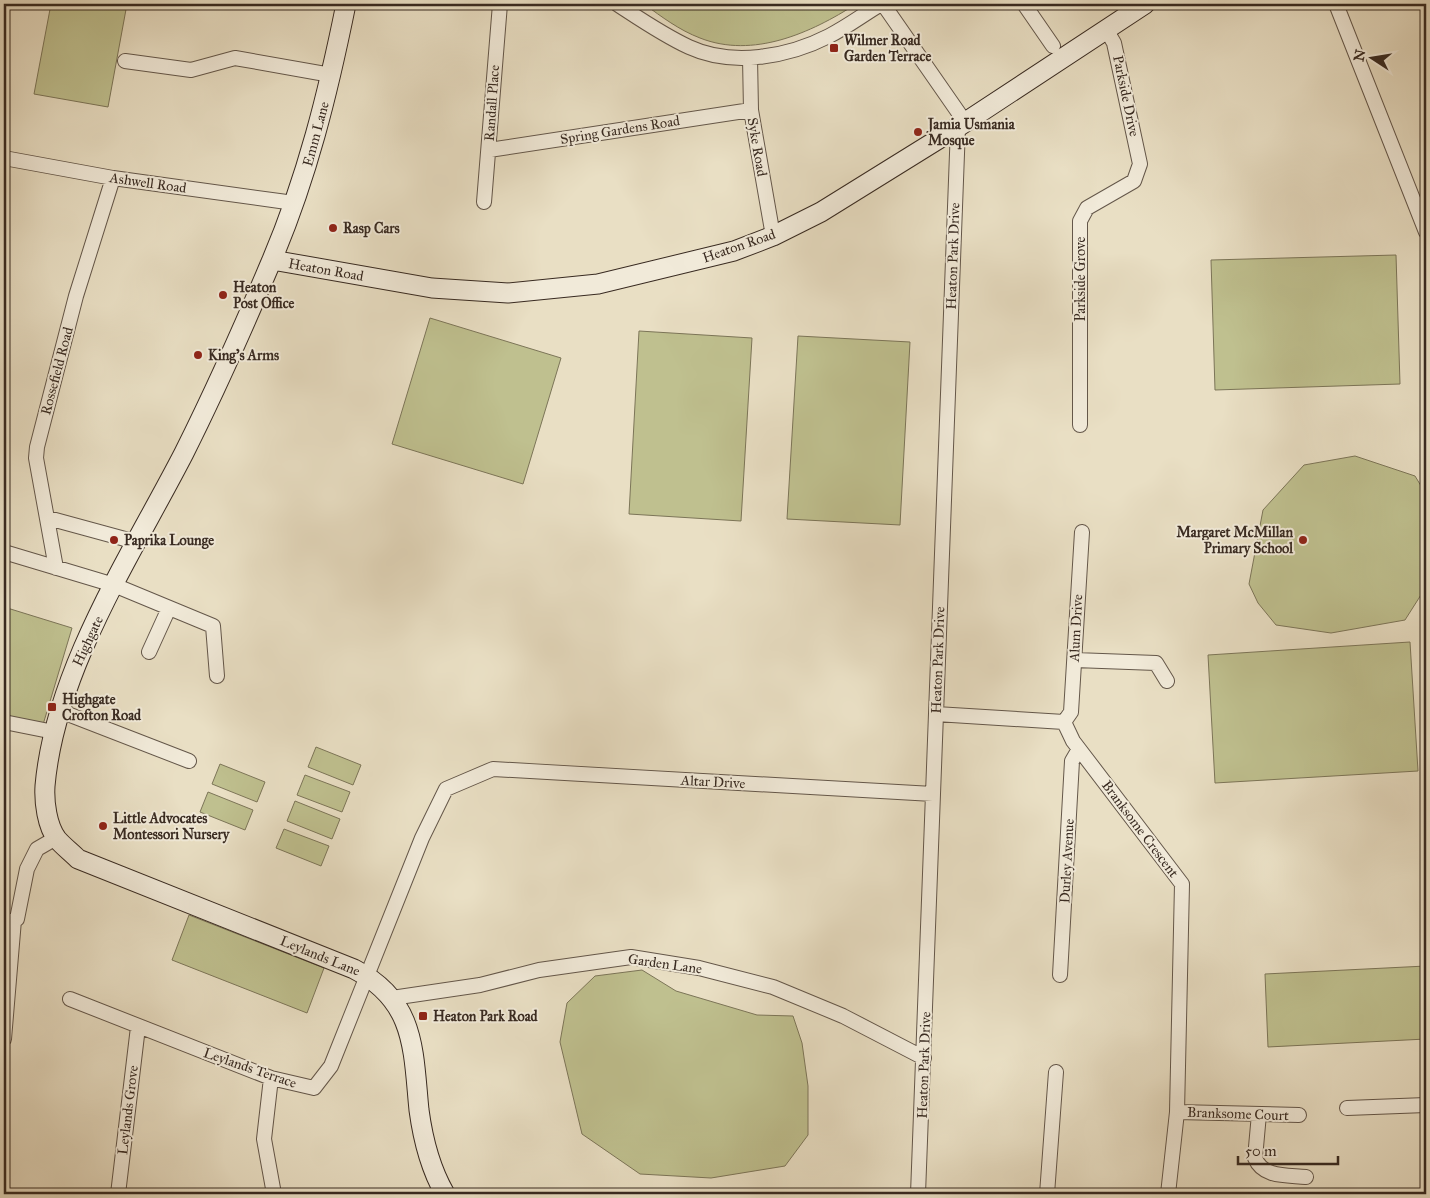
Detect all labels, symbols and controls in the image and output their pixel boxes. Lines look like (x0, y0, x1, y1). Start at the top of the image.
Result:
place label: Wilmer Road Garden Terrace (844, 32, 931, 65)
north arrow (1348, 32, 1398, 82)
marker: Wilmer Road Garden Terrace (828, 42, 840, 54)
text: N (1350, 48, 1369, 63)
street label: Parkside Drive (1109, 54, 1143, 138)
street label: Randall Place (481, 64, 503, 142)
street label: Emm Lane (299, 100, 333, 168)
street label: Spring Gardens Road (559, 112, 681, 148)
street label: Syke Road (743, 116, 771, 178)
place label: Jamia Usmania Mosque (926, 116, 1016, 150)
marker: Jamia Usmania Mosque (912, 126, 924, 138)
street label: Ashwell Road (107, 169, 188, 197)
street label: Heaton Park Drive (943, 202, 963, 310)
place label: Rasp Cars (343, 220, 400, 238)
marker: Rasp Cars (327, 222, 339, 234)
street label: Heaton Road (700, 226, 778, 266)
street label: Parkside Grove (1072, 236, 1089, 321)
street label: Heaton Road (287, 255, 365, 285)
place label: Heaton Post Office (233, 279, 295, 312)
marker: Heaton Post Office (217, 289, 229, 301)
street label: Rossefield Road (37, 325, 77, 417)
place label: King's Arms (208, 347, 279, 365)
marker: King's Arms (192, 349, 204, 361)
place label: Margaret McMillan Primary School (1176, 524, 1294, 558)
place label: Paprika Lounge (124, 532, 214, 550)
marker: Paprika Lounge (108, 534, 120, 546)
marker: Margaret McMillan Primary School (1297, 534, 1309, 546)
street label: Alum Drive (1066, 594, 1086, 663)
street label: Heaton Park Drive (928, 606, 948, 714)
street label: Highgate (69, 613, 107, 669)
place label: Highgate Crofton Road (62, 691, 142, 724)
marker: Highgate Crofton Road (46, 701, 58, 713)
street label: Altar Drive (679, 772, 746, 792)
street label: Branksome Crescent (1098, 777, 1182, 881)
place label: Little Advocates Montessori Nursery (113, 810, 231, 844)
street label: Durley Avenue (1056, 818, 1078, 904)
marker: Little Advocates Montessori Nursery (97, 820, 109, 832)
street label: Leylands Lane (278, 932, 363, 980)
street label: Garden Lane (627, 950, 703, 978)
place label: Heaton Park Road (433, 1008, 539, 1025)
marker: Heaton Park Road (417, 1010, 429, 1022)
street label: Heaton Park Drive (914, 1011, 934, 1119)
street label: Leylands Terrace (201, 1044, 299, 1092)
street label: Leylands Grove (114, 1064, 142, 1156)
street label: Branksome Court (1187, 1104, 1289, 1124)
scale bar (1238, 1133, 1338, 1165)
text: 50 m (1245, 1142, 1277, 1160)

